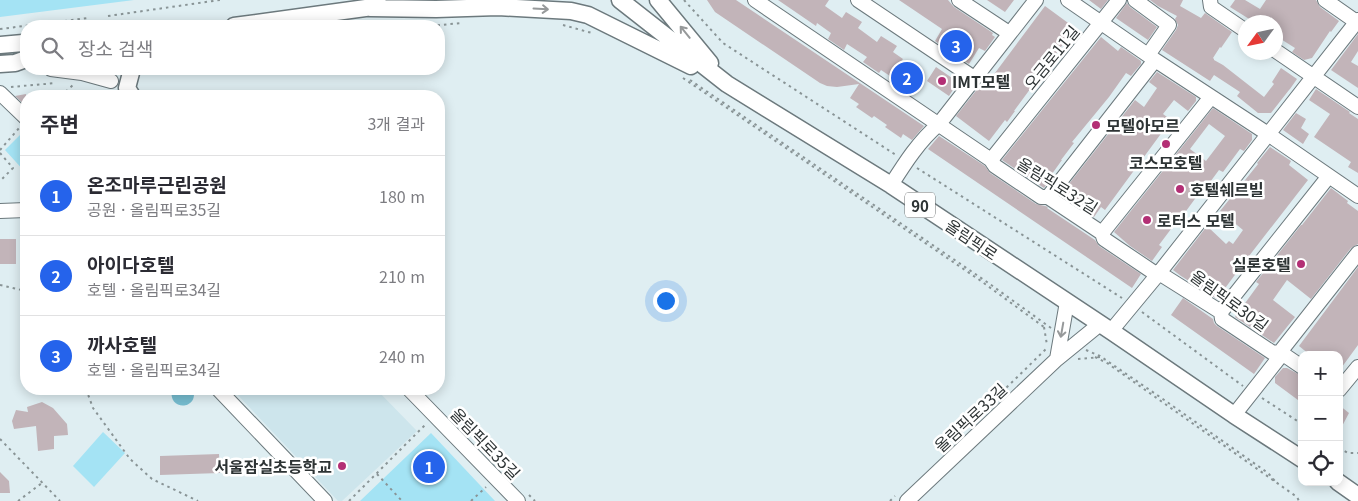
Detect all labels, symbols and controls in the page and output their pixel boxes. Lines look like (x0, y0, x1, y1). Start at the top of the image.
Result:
one-way arrow (533, 5, 549, 14)
north arrow (1238, 15, 1283, 60)
search box (20, 20, 445, 75)
street label: 오금로11길 (1018, 20, 1084, 94)
one-way arrow (680, 26, 691, 39)
pin: 3 (940, 27, 972, 65)
icon: search (38, 34, 66, 62)
text: 장소 검색 (78, 34, 153, 61)
pin: 2 (891, 59, 923, 97)
place label: IMT모텔 (952, 69, 1010, 93)
marker: IMT모텔 (936, 75, 948, 87)
text: 주변 (40, 108, 79, 138)
text: 3개 결과 (367, 111, 425, 135)
place label: 모텔아모르 (1106, 113, 1180, 137)
marker: 모텔아모르 (1090, 119, 1102, 131)
marker: 코스모호텔 (1160, 138, 1172, 150)
place label: 코스모호텔 (1129, 150, 1203, 174)
street label: 올림픽로32길 (1013, 151, 1103, 219)
text: 온조마루근린공원 (87, 170, 227, 197)
place label: 호텔쉐르빌 (1190, 177, 1264, 201)
marker: 호텔쉐르빌 (1174, 183, 1186, 195)
text: 1 (51, 184, 61, 208)
text: 180 m (379, 184, 425, 208)
road number: 90 (905, 192, 935, 218)
text: 공원 · 올림픽로35길 (87, 197, 221, 221)
place label: 로터스 모텔 (1157, 208, 1235, 232)
street label: 올림픽로 (941, 213, 1003, 266)
marker: 로터스 모텔 (1141, 214, 1153, 226)
text: 아이다호텔 (87, 250, 174, 277)
place label: 실론호텔 (1232, 252, 1291, 276)
marker: 실론호텔 (1295, 258, 1307, 270)
street label: 올림픽로30길 (1186, 263, 1274, 337)
text: 2 (51, 264, 61, 288)
text: 210 m (379, 264, 425, 288)
text: 호텔 · 올림픽로34길 (87, 277, 221, 301)
your location (653, 288, 679, 314)
one-way arrow (1056, 322, 1066, 338)
text: 까사호텔 (87, 330, 157, 357)
text: 3 (51, 344, 61, 368)
text: 240 m (379, 344, 425, 368)
map controls (1298, 351, 1343, 486)
button: + (1298, 351, 1343, 396)
text: 호텔 · 올림픽로34길 (87, 357, 221, 381)
street label: 올림픽로33길 (928, 377, 1012, 457)
button: − (1298, 396, 1343, 441)
street label: 올림픽로35길 (446, 402, 526, 484)
button: locate (1298, 441, 1343, 486)
pin: 1 (413, 448, 445, 486)
place label: 서울잠실초등학교 (214, 454, 332, 478)
marker: 서울잠실초등학교 (336, 460, 348, 472)

